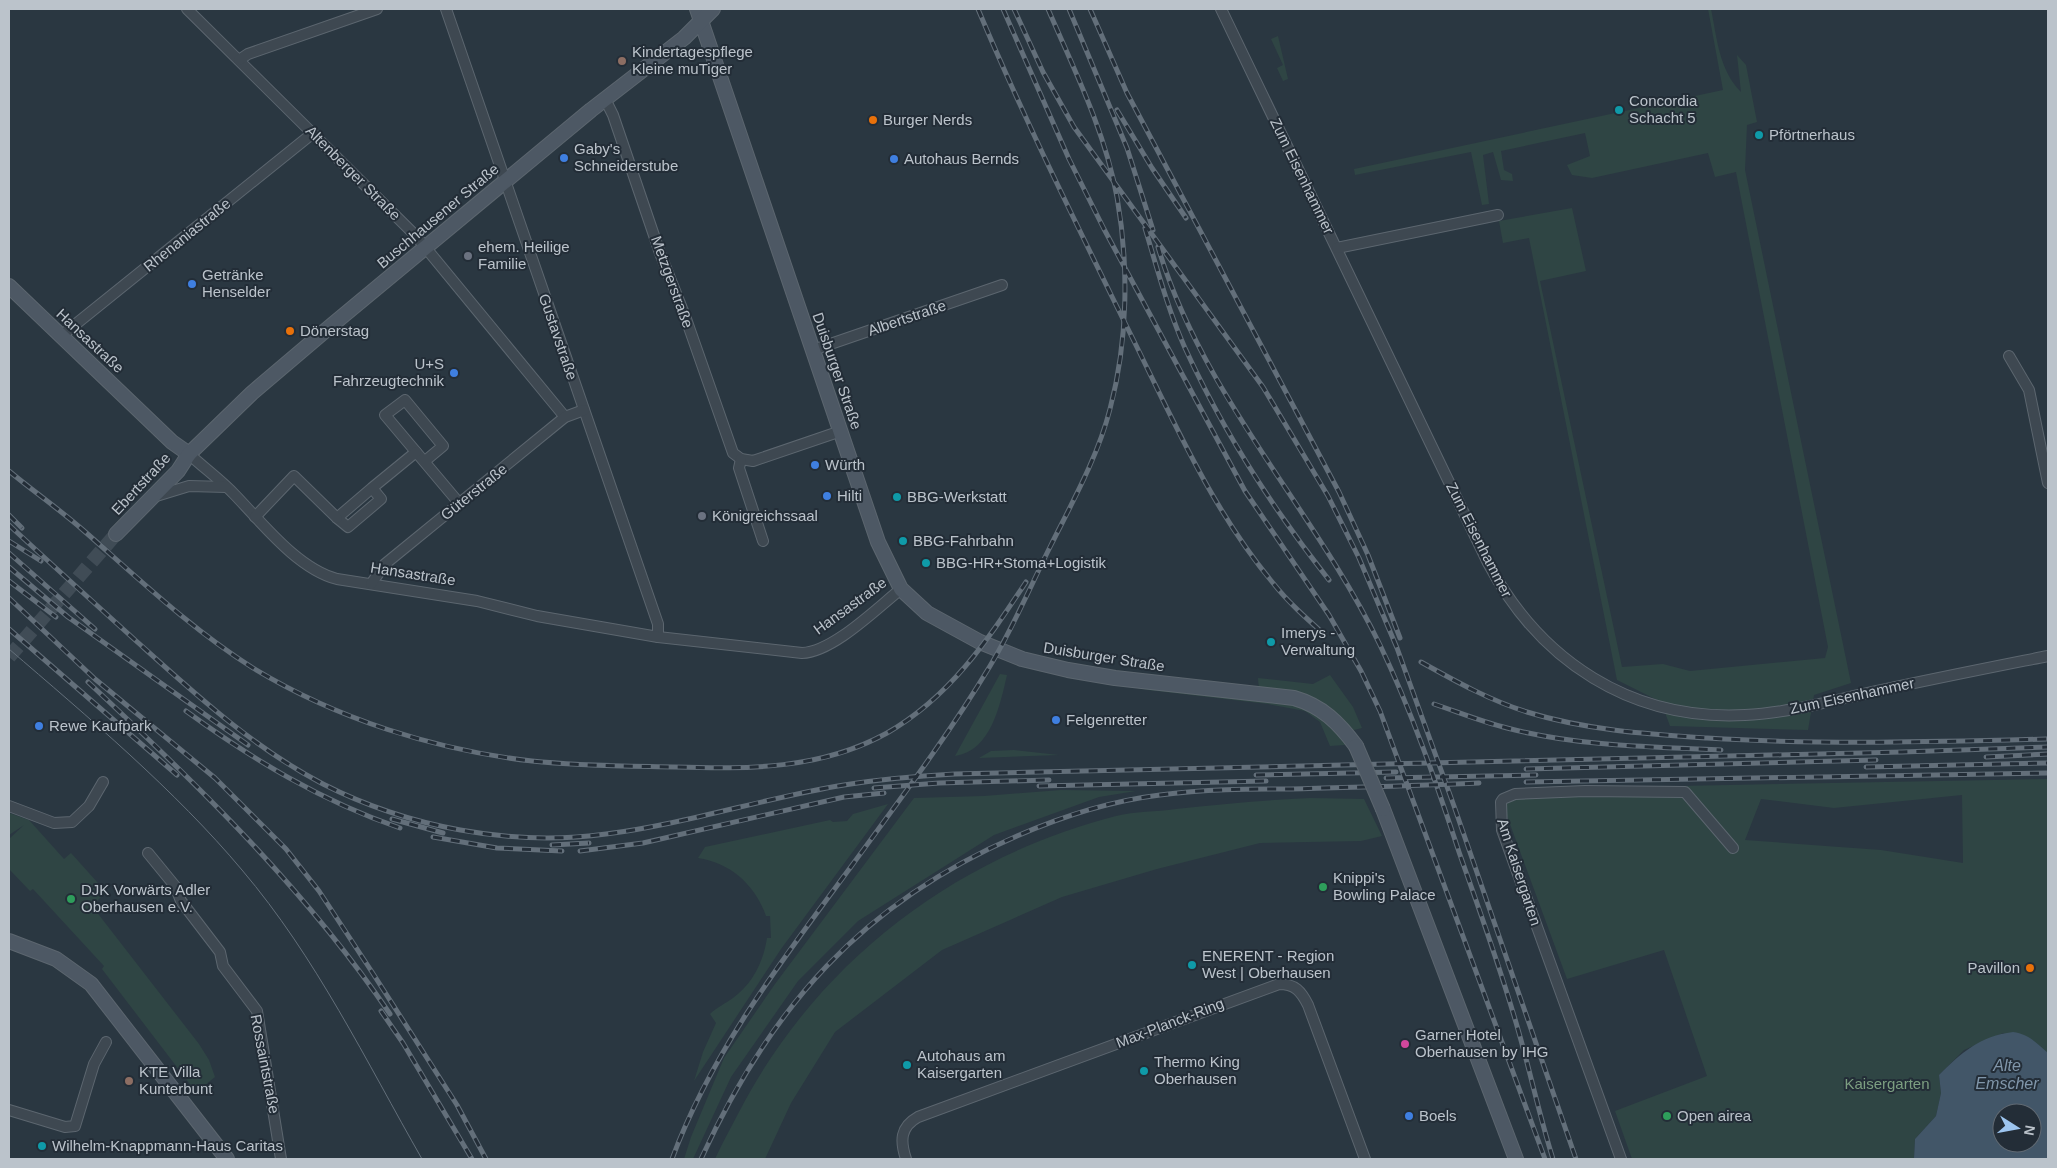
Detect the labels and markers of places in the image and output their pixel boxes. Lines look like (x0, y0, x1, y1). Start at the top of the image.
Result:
place label: Kindertagespflege Kleine muTiger (632, 43, 753, 77)
marker: Kindertagespflege Kleine muTiger (616, 55, 628, 67)
place label: Concordia Schacht 5 (1629, 92, 1698, 126)
marker: Concordia Schacht 5 (1613, 104, 1625, 116)
place label: Burger Nerds (883, 111, 972, 128)
marker: Burger Nerds (867, 114, 879, 126)
place label: Pförtnerhaus (1769, 126, 1855, 143)
marker: Pförtnerhaus (1753, 129, 1765, 141)
place label: Gaby's Schneiderstube (574, 140, 678, 174)
place label: Autohaus Bernds (904, 150, 1019, 167)
marker: Gaby's Schneiderstube (558, 152, 570, 164)
marker: Autohaus Bernds (888, 153, 900, 165)
place label: ehem. Heilige Familie (478, 238, 570, 272)
marker: ehem. Heilige Familie (462, 250, 474, 262)
place label: Getränke Henselder (202, 266, 270, 300)
marker: Getränke Henselder (186, 278, 198, 290)
place label: Dönerstag (300, 322, 369, 339)
marker: Dönerstag (284, 325, 296, 337)
place label: U+S Fahrzeugtechnik (333, 355, 444, 389)
marker: U+S Fahrzeugtechnik (448, 367, 460, 379)
place label: Würth (825, 456, 865, 473)
marker: Würth (809, 459, 821, 471)
place label: Hilti (837, 487, 862, 504)
place label: BBG-Werkstatt (907, 488, 1008, 505)
marker: Hilti (821, 490, 833, 502)
marker: BBG-Werkstatt (891, 491, 903, 503)
place label: Königreichssaal (712, 507, 818, 524)
marker: Königreichssaal (696, 510, 708, 522)
place label: BBG-Fahrbahn (913, 532, 1014, 549)
marker: BBG-Fahrbahn (897, 535, 909, 547)
place label: BBG-HR+Stoma+Logistik (936, 554, 1107, 571)
marker: BBG-HR+Stoma+Logistik (920, 557, 932, 569)
place label: Imerys - Verwaltung (1281, 624, 1355, 658)
marker: Imerys - Verwaltung (1265, 636, 1277, 648)
place label: Felgenretter (1066, 711, 1147, 728)
marker: Felgenretter (1050, 714, 1062, 726)
place label: Rewe Kaufpark (49, 717, 152, 734)
marker: Rewe Kaufpark (33, 720, 45, 732)
place label: Knippi's Bowling Palace (1333, 869, 1436, 903)
place label: DJK Vorwärts Adler Oberhausen e.V. (81, 881, 210, 915)
marker: Knippi's Bowling Palace (1317, 881, 1329, 893)
marker: DJK Vorwärts Adler Oberhausen e.V. (65, 893, 77, 905)
place label: ENERENT - Region West | Oberhausen (1202, 947, 1334, 981)
marker: ENERENT - Region West | Oberhausen (1186, 959, 1198, 971)
place label: Pavillon (1967, 959, 2020, 976)
marker: Pavillon (2024, 962, 2036, 974)
place label: Garner Hotel Oberhausen by IHG (1415, 1026, 1548, 1060)
marker: Garner Hotel Oberhausen by IHG (1399, 1038, 1411, 1050)
place label: Autohaus am Kaisergarten (917, 1047, 1005, 1081)
place label: Thermo King Oberhausen (1154, 1053, 1240, 1087)
marker: Autohaus am Kaisergarten (901, 1059, 913, 1071)
place label: KTE Villa Kunterbunt (139, 1063, 213, 1097)
marker: Thermo King Oberhausen (1138, 1065, 1150, 1077)
marker: KTE Villa Kunterbunt (123, 1075, 135, 1087)
place label: Boels (1419, 1107, 1457, 1124)
place label: Open airea (1677, 1107, 1752, 1124)
marker: Boels (1403, 1110, 1415, 1122)
marker: Open airea (1661, 1110, 1673, 1122)
place label: Wilhelm-Knappmann-Haus Caritas (52, 1137, 283, 1154)
marker: Wilhelm-Knappmann-Haus Caritas (36, 1140, 48, 1152)

